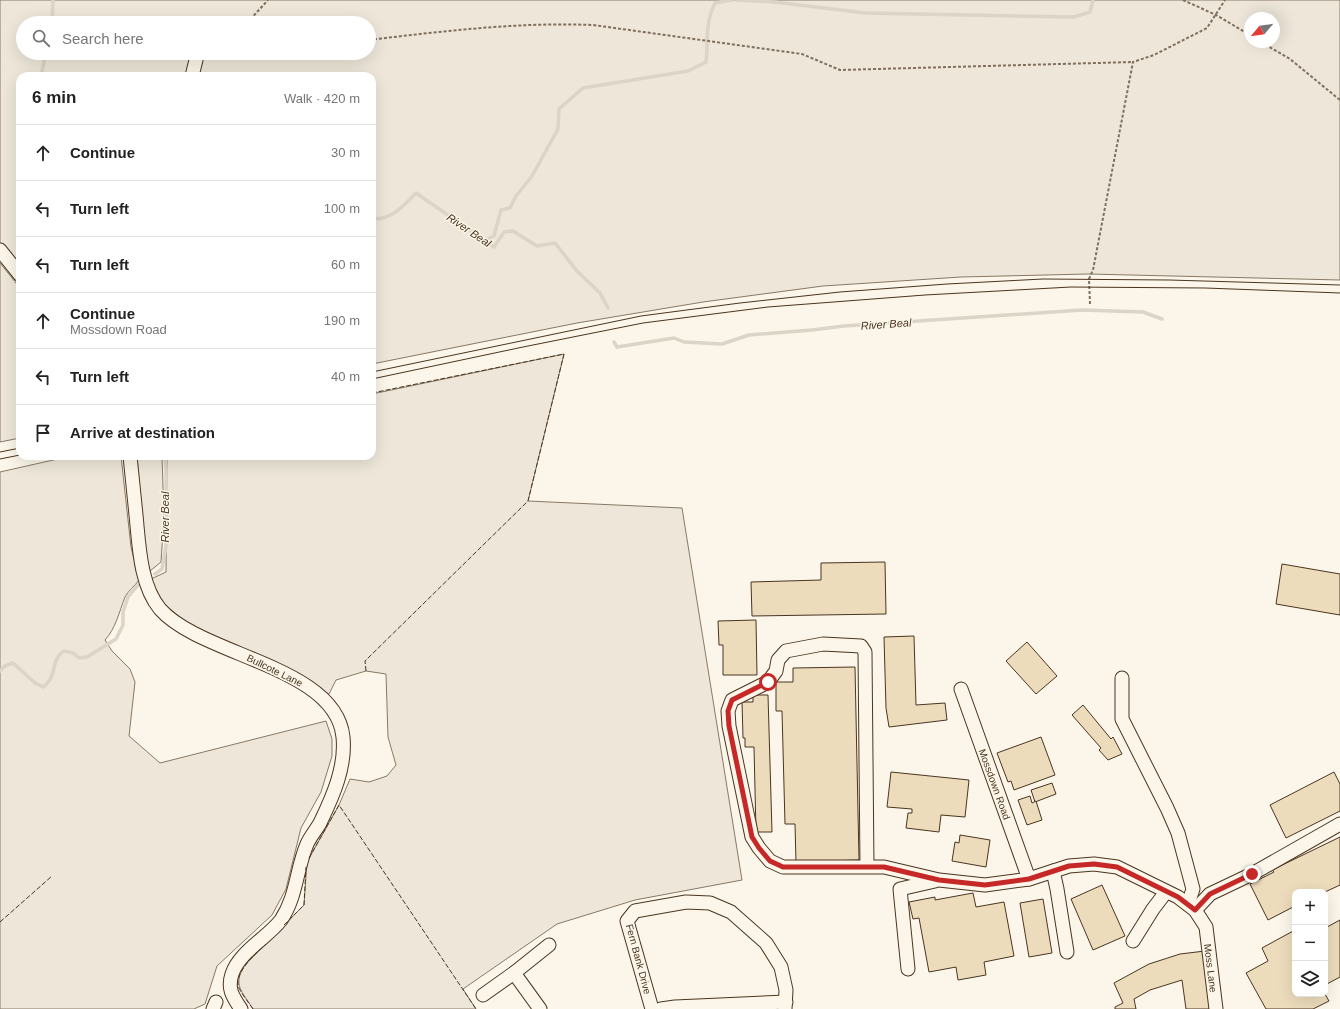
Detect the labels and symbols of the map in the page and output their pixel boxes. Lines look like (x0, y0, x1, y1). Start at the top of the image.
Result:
north arrow (1244, 12, 1280, 48)
water label: River Beal (445, 211, 494, 249)
water label: River Beal (860, 316, 912, 332)
water label: River Beal (159, 491, 171, 542)
street label: Bullcote Lane (245, 652, 305, 689)
route start (759, 673, 777, 691)
street label: Mossdown Road (977, 747, 1012, 821)
route end (1243, 865, 1261, 883)
street label: Fern Bank Drive (624, 923, 653, 996)
street label: Moss Lane (1202, 943, 1219, 993)

